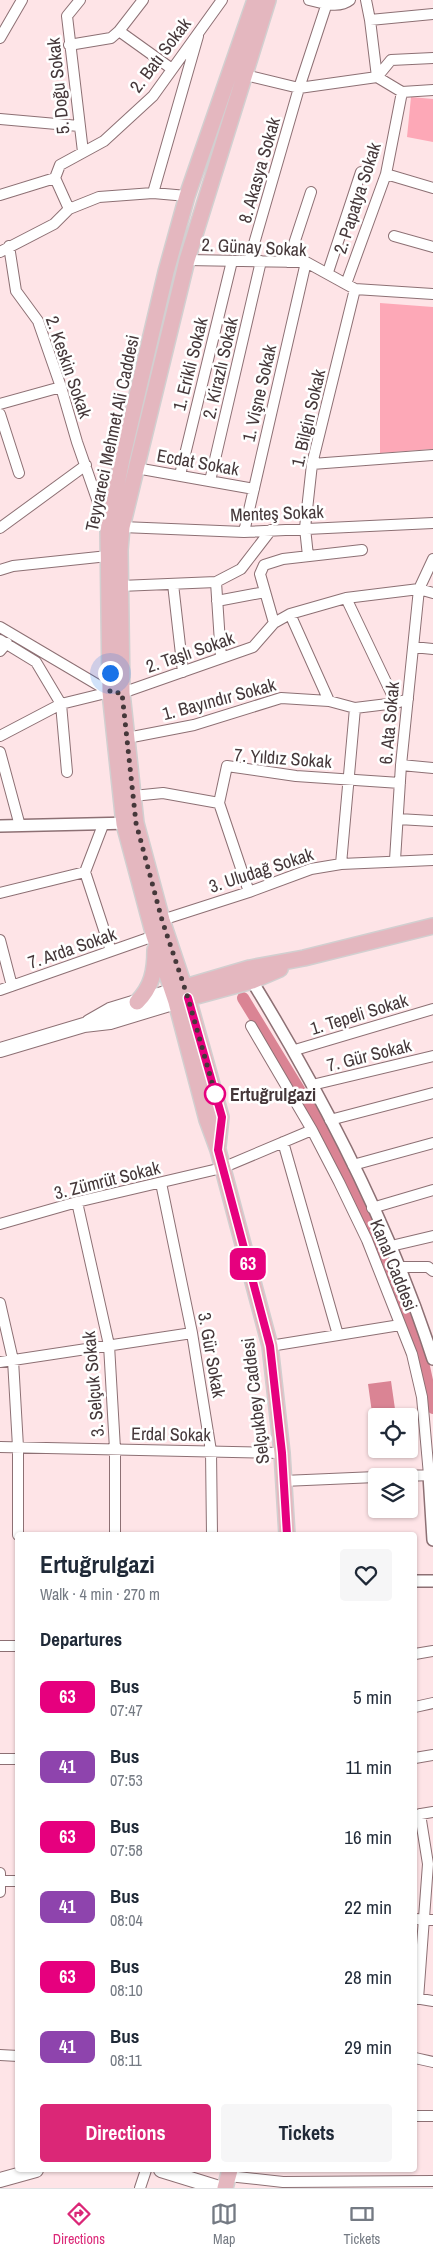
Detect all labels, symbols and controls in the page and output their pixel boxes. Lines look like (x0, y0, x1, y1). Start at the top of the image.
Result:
street label: 2. Batı Sokak (124, 12, 197, 98)
street label: 5. Doğu Sokak (40, 36, 75, 135)
street label: 8. Akasya Sokak (232, 114, 286, 226)
street label: 2. Papatya Sokak (327, 139, 387, 257)
street label: 2. Günay Sokak (201, 232, 308, 262)
street label: 2. Keskin Sokak (40, 313, 98, 422)
street label: 1. Erikli Sokak (166, 314, 214, 413)
street label: 2. Kirazlı Sokak (196, 314, 244, 421)
street label: Teyyareci Mehmet Ali Caddesi (79, 332, 145, 534)
street label: 1. Vişne Sokak (236, 341, 282, 444)
street label: 1. Bilgin Sokak (285, 366, 331, 469)
street label: Ecdat Sokak (155, 442, 242, 482)
street label: Menteş Sokak (230, 499, 325, 527)
street label: 2. Taşlı Sokak (142, 625, 238, 679)
your location (98, 661, 123, 686)
street label: 1. Bayındır Sokak (159, 672, 279, 726)
street label: 6. Ata Sokak (373, 680, 405, 765)
street label: 7. Yıldız Sokak (233, 742, 333, 774)
street label: 3. Uludağ Sokak (206, 841, 317, 899)
street label: 7. Arda Sokak (24, 921, 120, 975)
street label: 1. Tepeli Sokak (307, 987, 411, 1041)
street label: 7. Gür Sokak (324, 1032, 414, 1078)
place label: Ertuğrulgazi (230, 1082, 316, 1107)
marker: Ertuğrulgazi (204, 1083, 226, 1105)
street label: 3. Zümrüt Sokak (51, 1155, 163, 1205)
street label: Kanal Caddesi (364, 1215, 424, 1315)
line badge: 63 (226, 1248, 270, 1280)
text: 63 (240, 1251, 256, 1276)
street label: 3. Gür Sokak (192, 1310, 232, 1400)
street label: 3. Selçuk Sokak (76, 1330, 110, 1438)
street label: Selçukbey Caddesi (235, 1336, 275, 1466)
map controls (368, 1408, 418, 1518)
button: locate (368, 1408, 418, 1458)
street label: Erdal Sokak (131, 1421, 212, 1447)
button: layers (368, 1468, 418, 1518)
text: Ertuğrulgazi (40, 1548, 155, 1580)
button: heart (340, 1549, 392, 1601)
text: Walk · 4 min · 270 m (40, 1583, 160, 1605)
text: Departures (40, 1626, 122, 1652)
text: Bus (110, 1673, 139, 1699)
text: 63 (59, 1684, 76, 1709)
text: 5 min (353, 1684, 392, 1710)
text: 07:47 (110, 1699, 143, 1721)
text: Bus (110, 1743, 139, 1769)
text: 41 (59, 1754, 76, 1779)
text: 11 min (346, 1754, 392, 1780)
text: 07:53 (110, 1769, 143, 1791)
text: Bus (110, 1813, 139, 1839)
text: 63 (59, 1824, 76, 1849)
text: 16 min (344, 1824, 392, 1850)
text: 07:58 (110, 1839, 143, 1861)
text: Bus (110, 1883, 139, 1909)
text: 41 (59, 1894, 76, 1919)
text: 22 min (344, 1894, 392, 1920)
text: 08:04 (110, 1909, 143, 1931)
text: Bus (110, 1953, 139, 1979)
text: 63 (59, 1964, 76, 1989)
text: 28 min (344, 1964, 392, 1990)
text: 08:10 (110, 1979, 143, 2001)
text: Bus (110, 2023, 139, 2049)
text: 41 (59, 2034, 76, 2059)
text: 29 min (344, 2034, 392, 2060)
text: 08:11 (110, 2049, 142, 2071)
button: Directions (40, 2104, 211, 2162)
button: Tickets (221, 2104, 392, 2162)
tab: Directions (53, 2200, 105, 2248)
tab: Map (210, 2200, 238, 2248)
tab: Tickets (344, 2200, 380, 2248)

